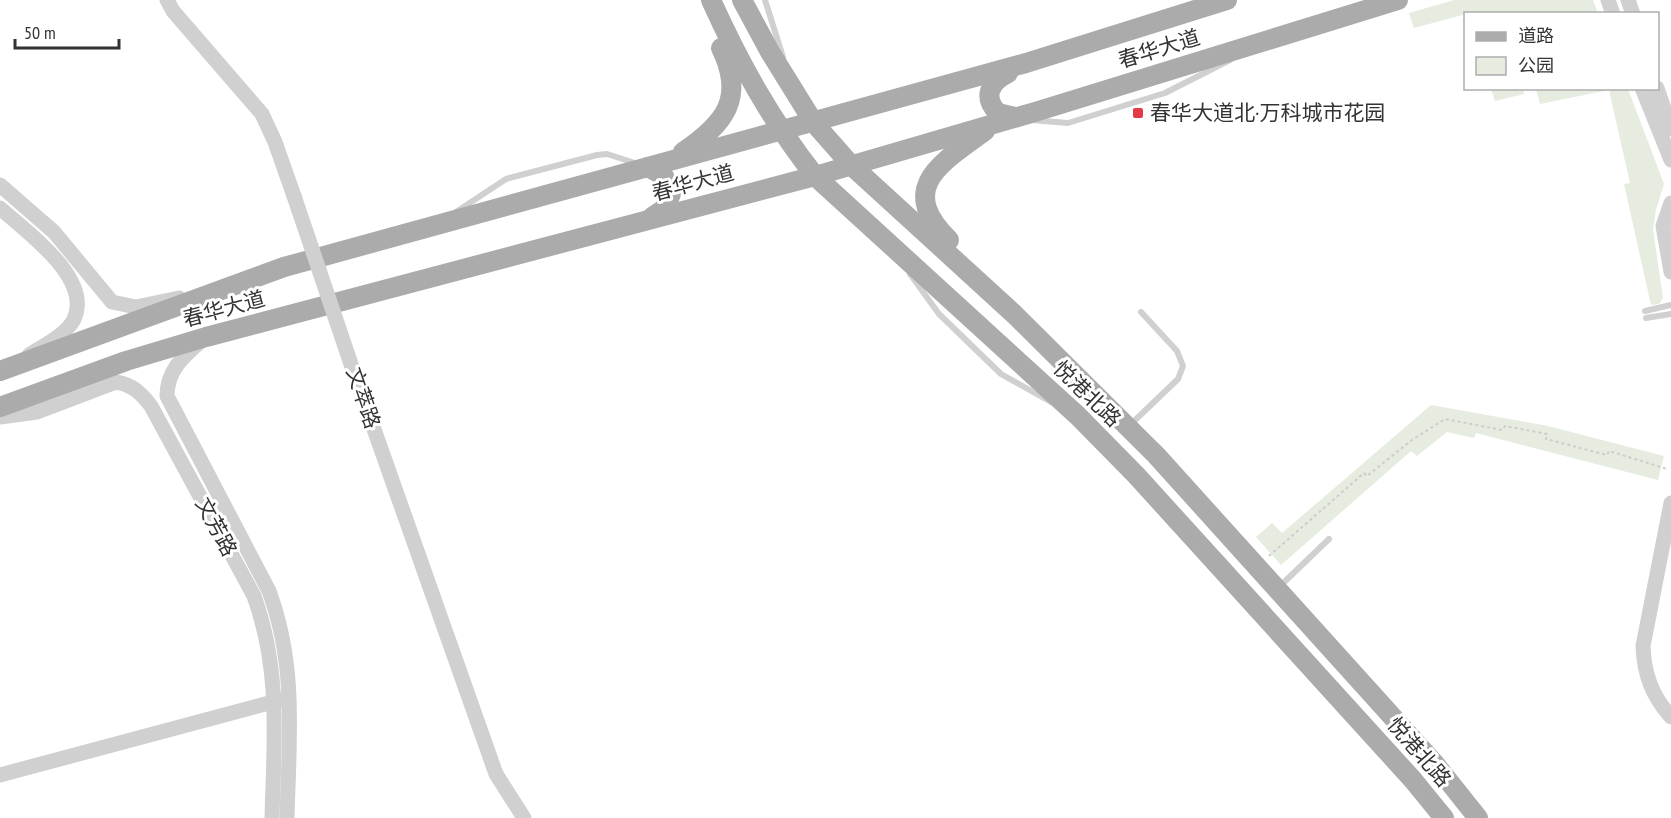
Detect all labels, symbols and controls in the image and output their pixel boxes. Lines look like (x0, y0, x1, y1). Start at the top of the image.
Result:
scale bar (15, 12, 118, 50)
legend (1464, 12, 1659, 90)
text: 50 m (24, 21, 56, 44)
street label: 春华大道 (1115, 23, 1203, 74)
text: 道路 (1518, 24, 1554, 47)
text: 公园 (1518, 54, 1554, 77)
place label: 春华大道北·万科城市花园 (1150, 99, 1385, 126)
marker: 春华大道北·万科城市花园 (1131, 106, 1145, 120)
street label: 春华大道 (649, 159, 737, 206)
street label: 春华大道 (180, 285, 268, 332)
street label: 悦港北路 (1048, 355, 1127, 433)
street label: 文萃路 (340, 364, 386, 432)
street label: 文芳路 (190, 493, 243, 561)
street label: 悦港北路 (1382, 711, 1457, 792)

